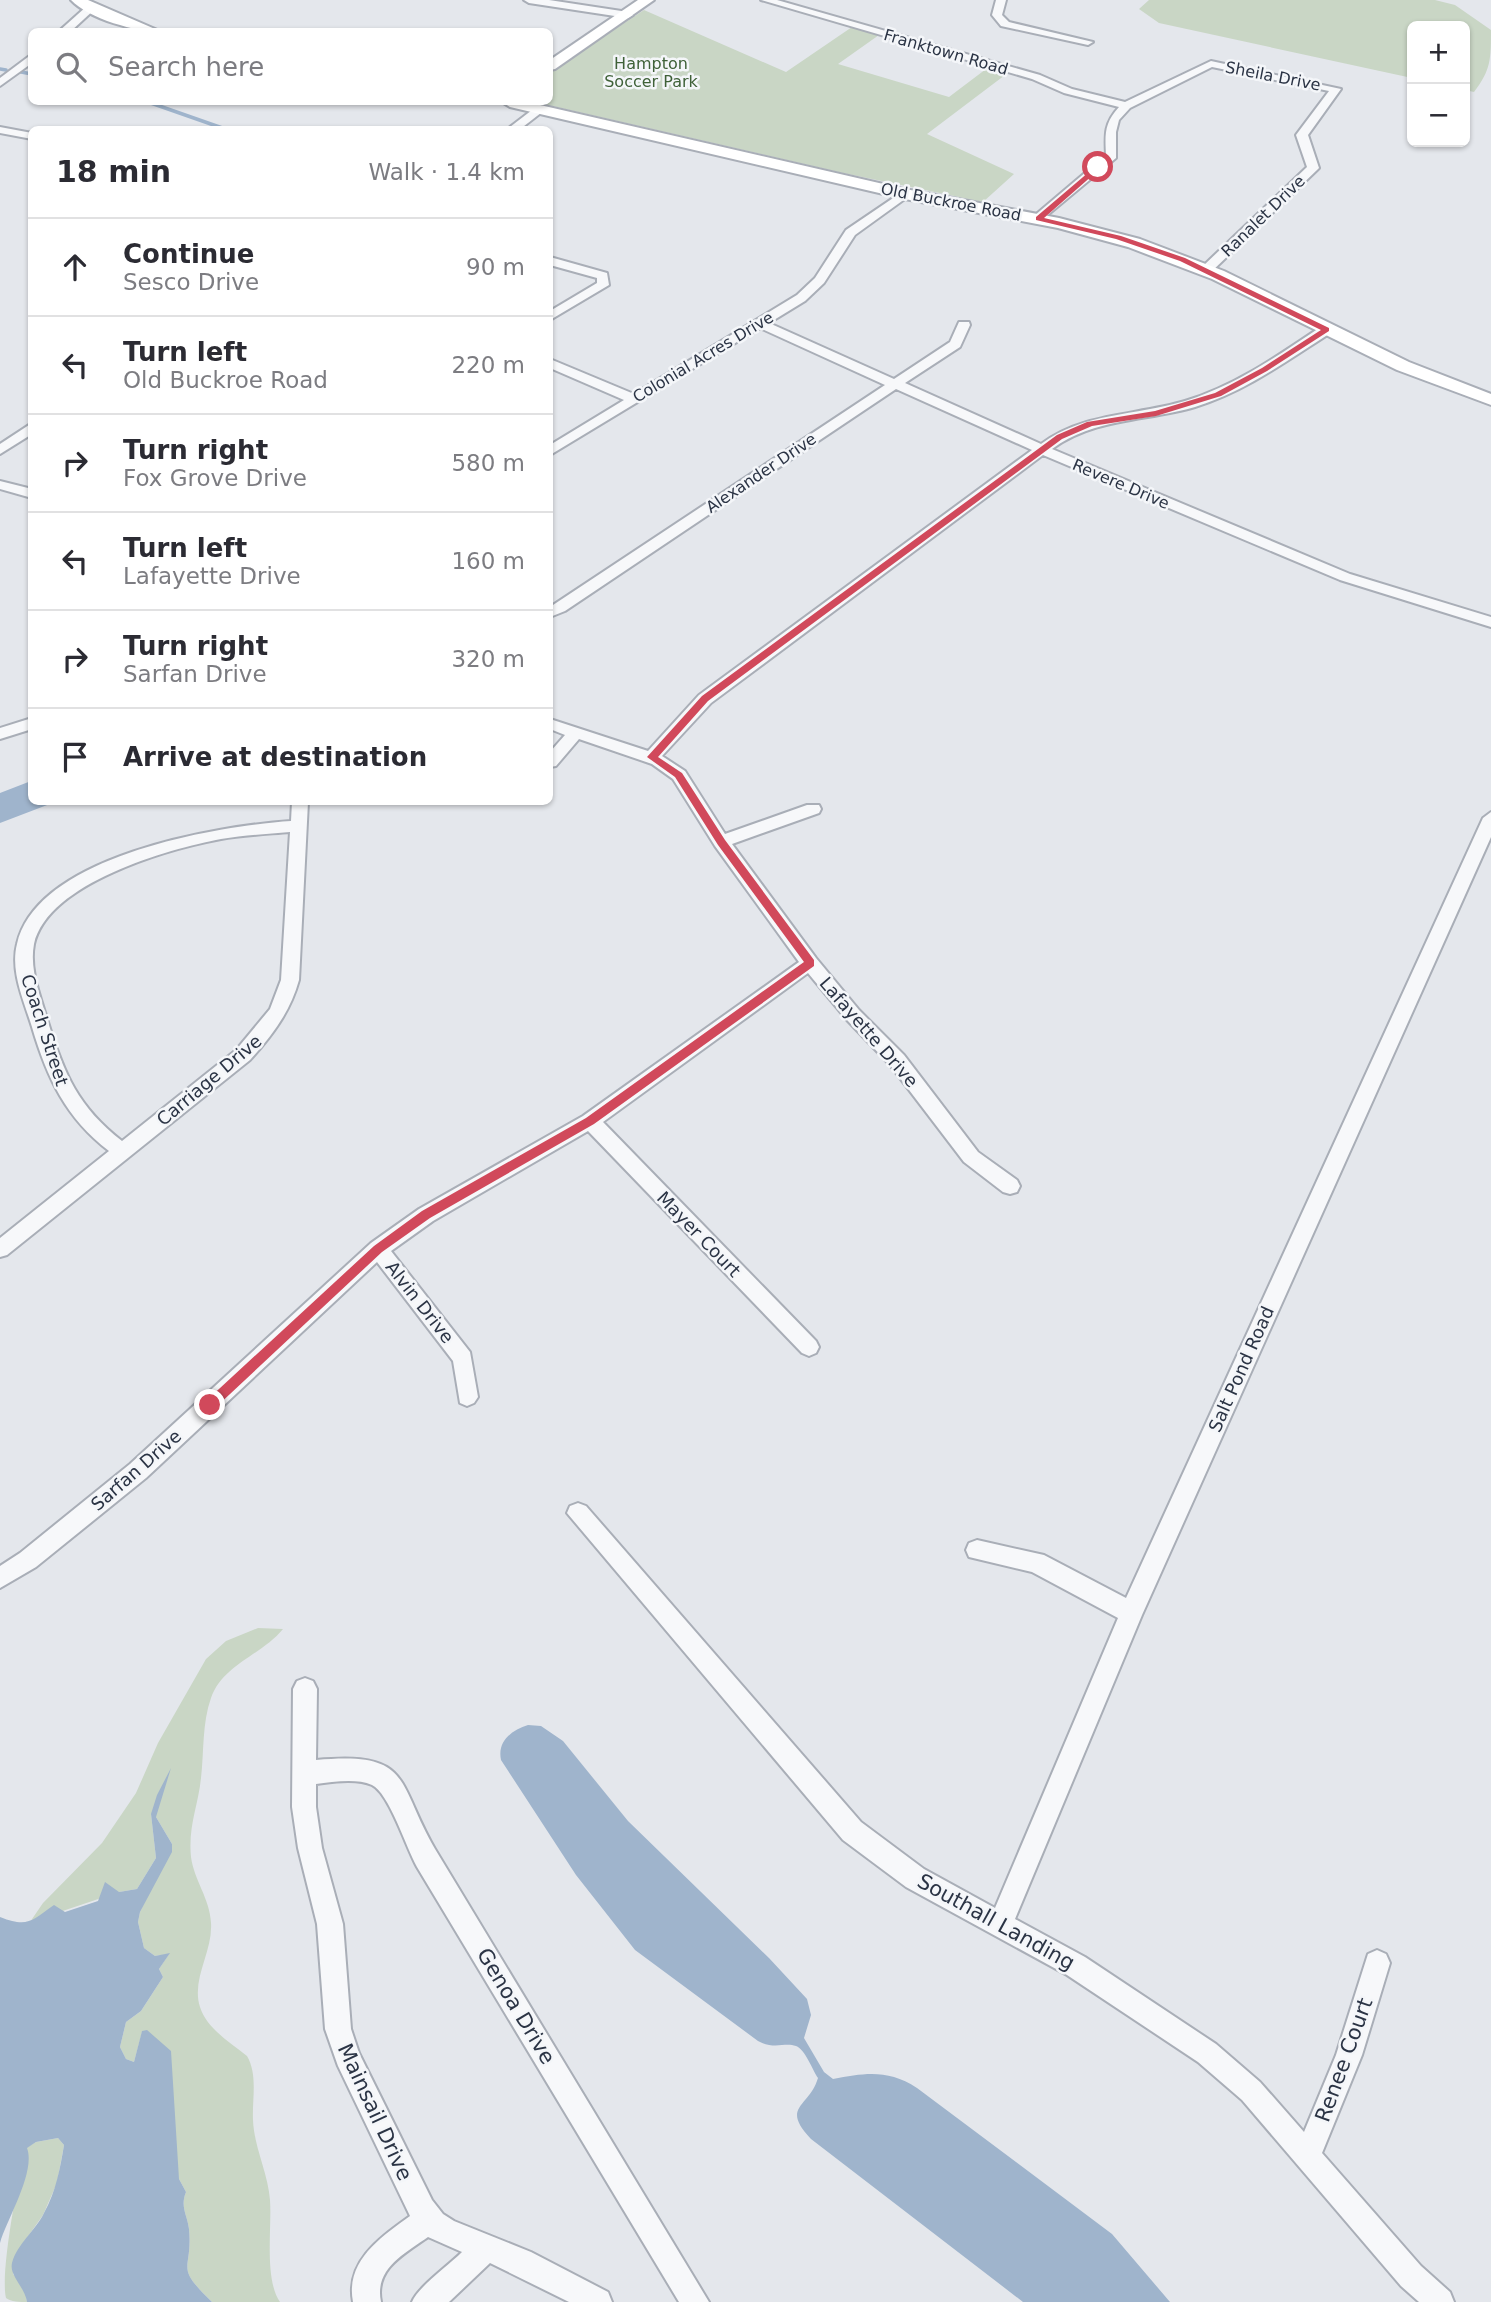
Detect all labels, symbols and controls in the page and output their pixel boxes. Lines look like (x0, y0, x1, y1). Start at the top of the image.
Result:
map controls (1407, 21, 1470, 147)
button: + (1407, 21, 1470, 84)
street label: Franktown Road (882, 25, 1010, 79)
search box (28, 28, 553, 105)
icon: search (52, 48, 90, 86)
text: Search here (108, 52, 264, 82)
park label: Hampton Soccer Park (604, 54, 699, 91)
street label: Sheila Drive (1224, 57, 1322, 95)
button: − (1407, 84, 1470, 147)
route start (1082, 151, 1113, 182)
text: 18 min (56, 154, 171, 189)
text: Walk · 1.4 km (368, 159, 525, 185)
street label: Ranalet Drive (1217, 171, 1309, 261)
street label: Old Buckroe Road (879, 179, 1023, 225)
text: Continue (123, 239, 254, 269)
icon: ahead (56, 248, 94, 286)
text: 90 m (466, 254, 525, 280)
text: Sesco Drive (123, 269, 259, 295)
street label: Colonial Acres Drive (629, 307, 777, 407)
text: Turn left (123, 337, 247, 367)
icon: left (56, 346, 94, 384)
text: 220 m (451, 352, 525, 378)
text: Old Buckroe Road (123, 367, 328, 393)
street label: Alexander Drive (702, 429, 820, 517)
text: Turn right (123, 435, 268, 465)
icon: right (56, 444, 94, 482)
text: 580 m (451, 450, 525, 476)
street label: Revere Drive (1070, 455, 1172, 513)
text: Fox Grove Drive (123, 465, 307, 491)
text: Turn left (123, 533, 247, 563)
icon: left (56, 542, 94, 580)
text: 160 m (451, 548, 525, 574)
text: Lafayette Drive (123, 563, 301, 589)
text: Turn right (123, 631, 268, 661)
icon: right (56, 640, 94, 678)
text: 320 m (451, 646, 525, 672)
text: Sarfan Drive (123, 661, 267, 687)
icon: arrive (56, 738, 94, 776)
text: Arrive at destination (123, 742, 427, 772)
street label: Coach Street (17, 971, 73, 1089)
street label: Lafayette Drive (815, 973, 923, 1091)
street label: Carriage Drive (152, 1030, 266, 1130)
street label: Mayer Court (653, 1187, 745, 1281)
street label: Alvin Drive (382, 1257, 458, 1347)
street label: Salt Pond Road (1204, 1303, 1278, 1435)
route end (194, 1389, 225, 1420)
street label: Sarfan Drive (87, 1425, 185, 1515)
street label: Southall Landing (913, 1869, 1079, 1975)
street label: Genoa Drive (472, 1944, 560, 2068)
street label: Renee Court (1310, 1995, 1378, 2125)
street label: Mainsail Drive (333, 2040, 417, 2184)

